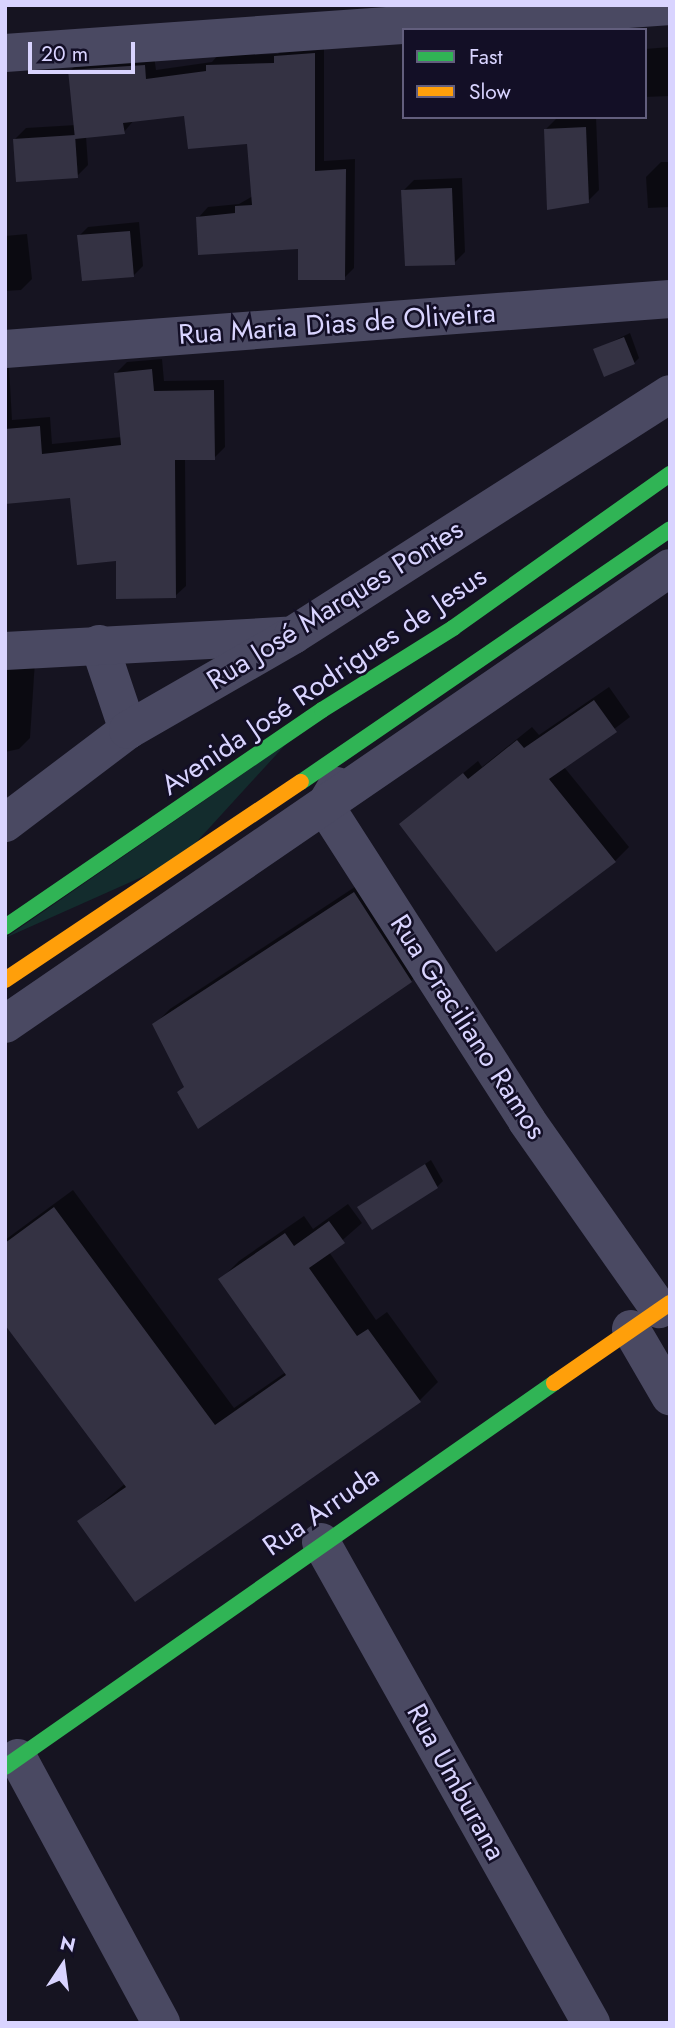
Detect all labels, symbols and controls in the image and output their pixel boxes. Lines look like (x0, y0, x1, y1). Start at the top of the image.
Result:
scale bar (32, 28, 138, 72)
legend (402, 28, 647, 119)
text: 20 m (41, 39, 88, 69)
text: Fast (469, 42, 502, 72)
text: Slow (469, 77, 511, 107)
street label: Rua Maria Dias de Oliveira (177, 296, 497, 352)
street label: Rua José Marques Pontes (201, 512, 469, 698)
street label: Avenida José Rodrigues de Jesus (155, 559, 493, 803)
street label: Rua Graciliano Ramos (383, 908, 553, 1146)
street label: Rua Arruda (256, 1459, 386, 1563)
street label: Rua Umburana (399, 1698, 513, 1866)
text: N (57, 1929, 78, 1959)
north arrow (28, 1930, 98, 2000)

